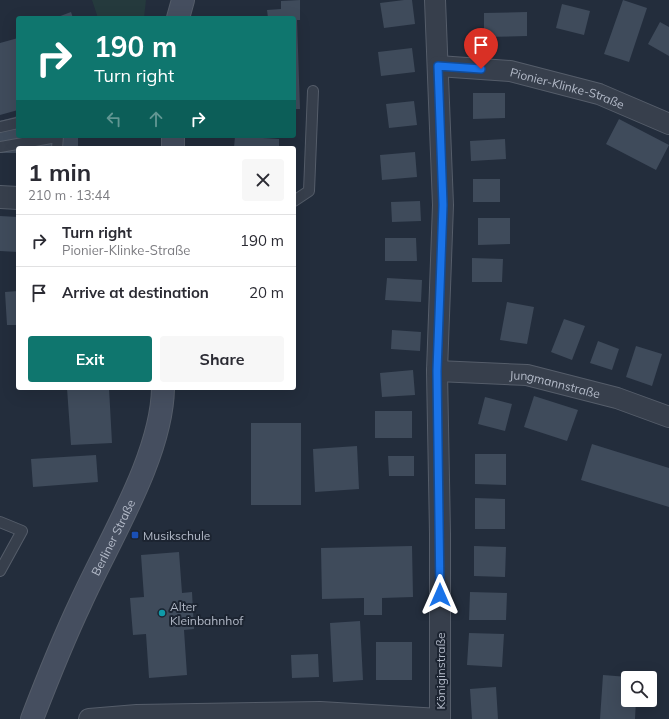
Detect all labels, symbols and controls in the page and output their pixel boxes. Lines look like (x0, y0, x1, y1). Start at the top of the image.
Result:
pin (464, 28, 498, 69)
text: 190 m (94, 29, 177, 64)
icon: right (28, 32, 80, 84)
icon: arrive (470, 34, 492, 56)
text: Turn right (94, 64, 174, 87)
street label: Pionier-Klinke-Straße (509, 64, 627, 112)
icon: left (103, 108, 125, 130)
icon: ahead (145, 108, 167, 130)
icon: right (187, 108, 209, 130)
text: 1 min (28, 157, 91, 187)
button: close (242, 159, 284, 201)
text: 210 m · 13:44 (28, 187, 110, 203)
text: Turn right (62, 223, 132, 242)
icon: right (28, 230, 50, 252)
text: 190 m (240, 231, 284, 250)
text: Pionier-Klinke-Straße (62, 242, 190, 258)
icon: arrive (28, 282, 50, 304)
text: Arrive at destination (62, 283, 209, 302)
text: 20 m (249, 283, 284, 302)
button: Exit (28, 336, 152, 382)
button: Share (160, 336, 284, 382)
street label: Jungmannstraße (509, 367, 602, 401)
street label: Berliner Straße (87, 497, 138, 578)
place label: Musikschule (143, 528, 210, 543)
marker: Musikschule (130, 530, 140, 540)
position arrow (419, 574, 461, 616)
place label: Alter Kleinbahnhof (170, 599, 244, 628)
marker: Alter Kleinbahnhof (157, 608, 167, 618)
street label: Königinstraße (433, 632, 448, 710)
map controls (621, 671, 657, 707)
button: search (621, 671, 657, 707)

